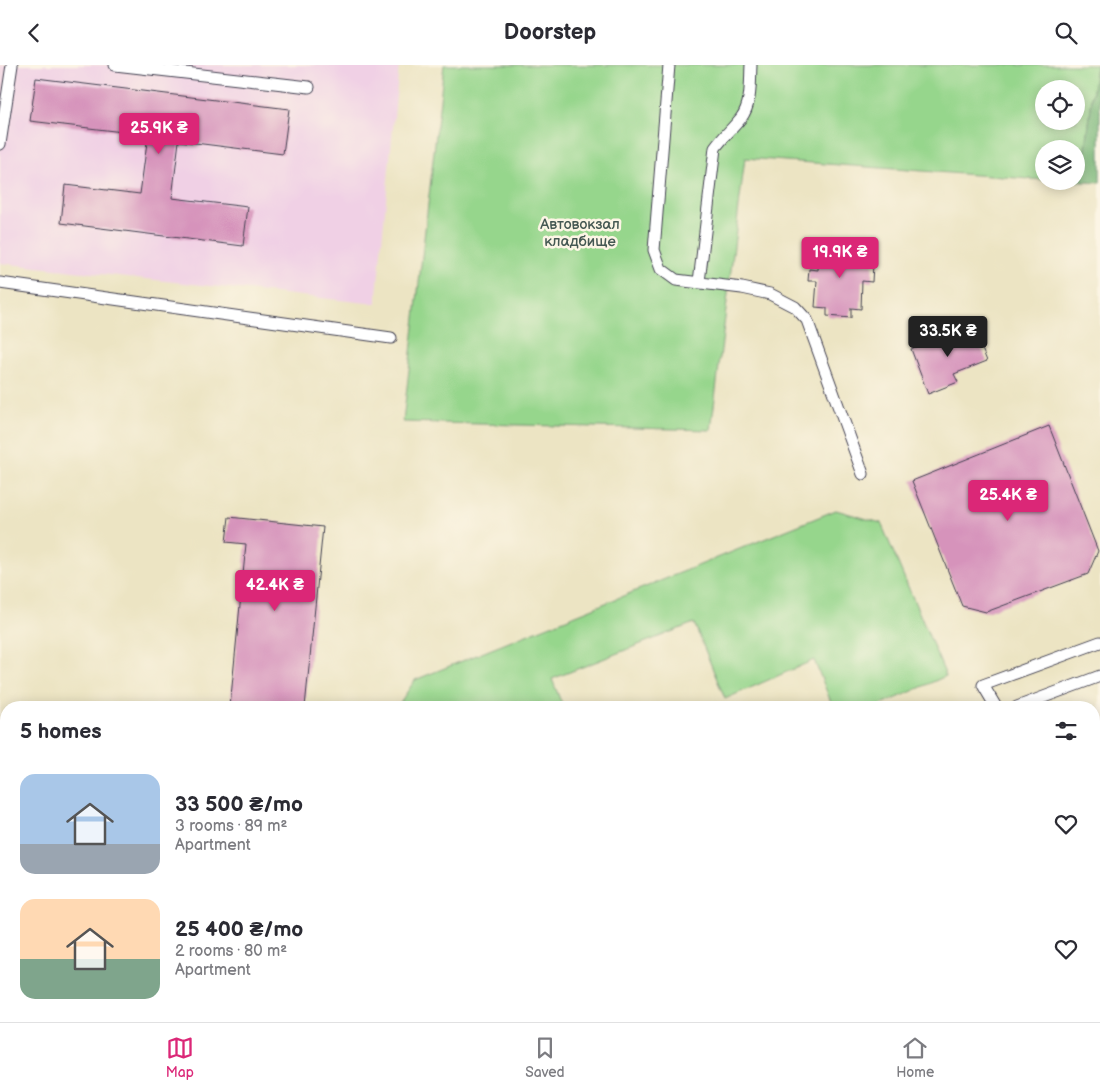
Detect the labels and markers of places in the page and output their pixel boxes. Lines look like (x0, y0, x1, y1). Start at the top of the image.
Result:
pin: 25.9K ₴ (113, 113, 205, 155)
pin: 19.9K ₴ (794, 237, 886, 279)
pin: 33.5K ₴ (902, 315, 994, 358)
pin: 25.4K ₴ (962, 479, 1054, 522)
pin: 42.4K ₴ (229, 569, 321, 612)

